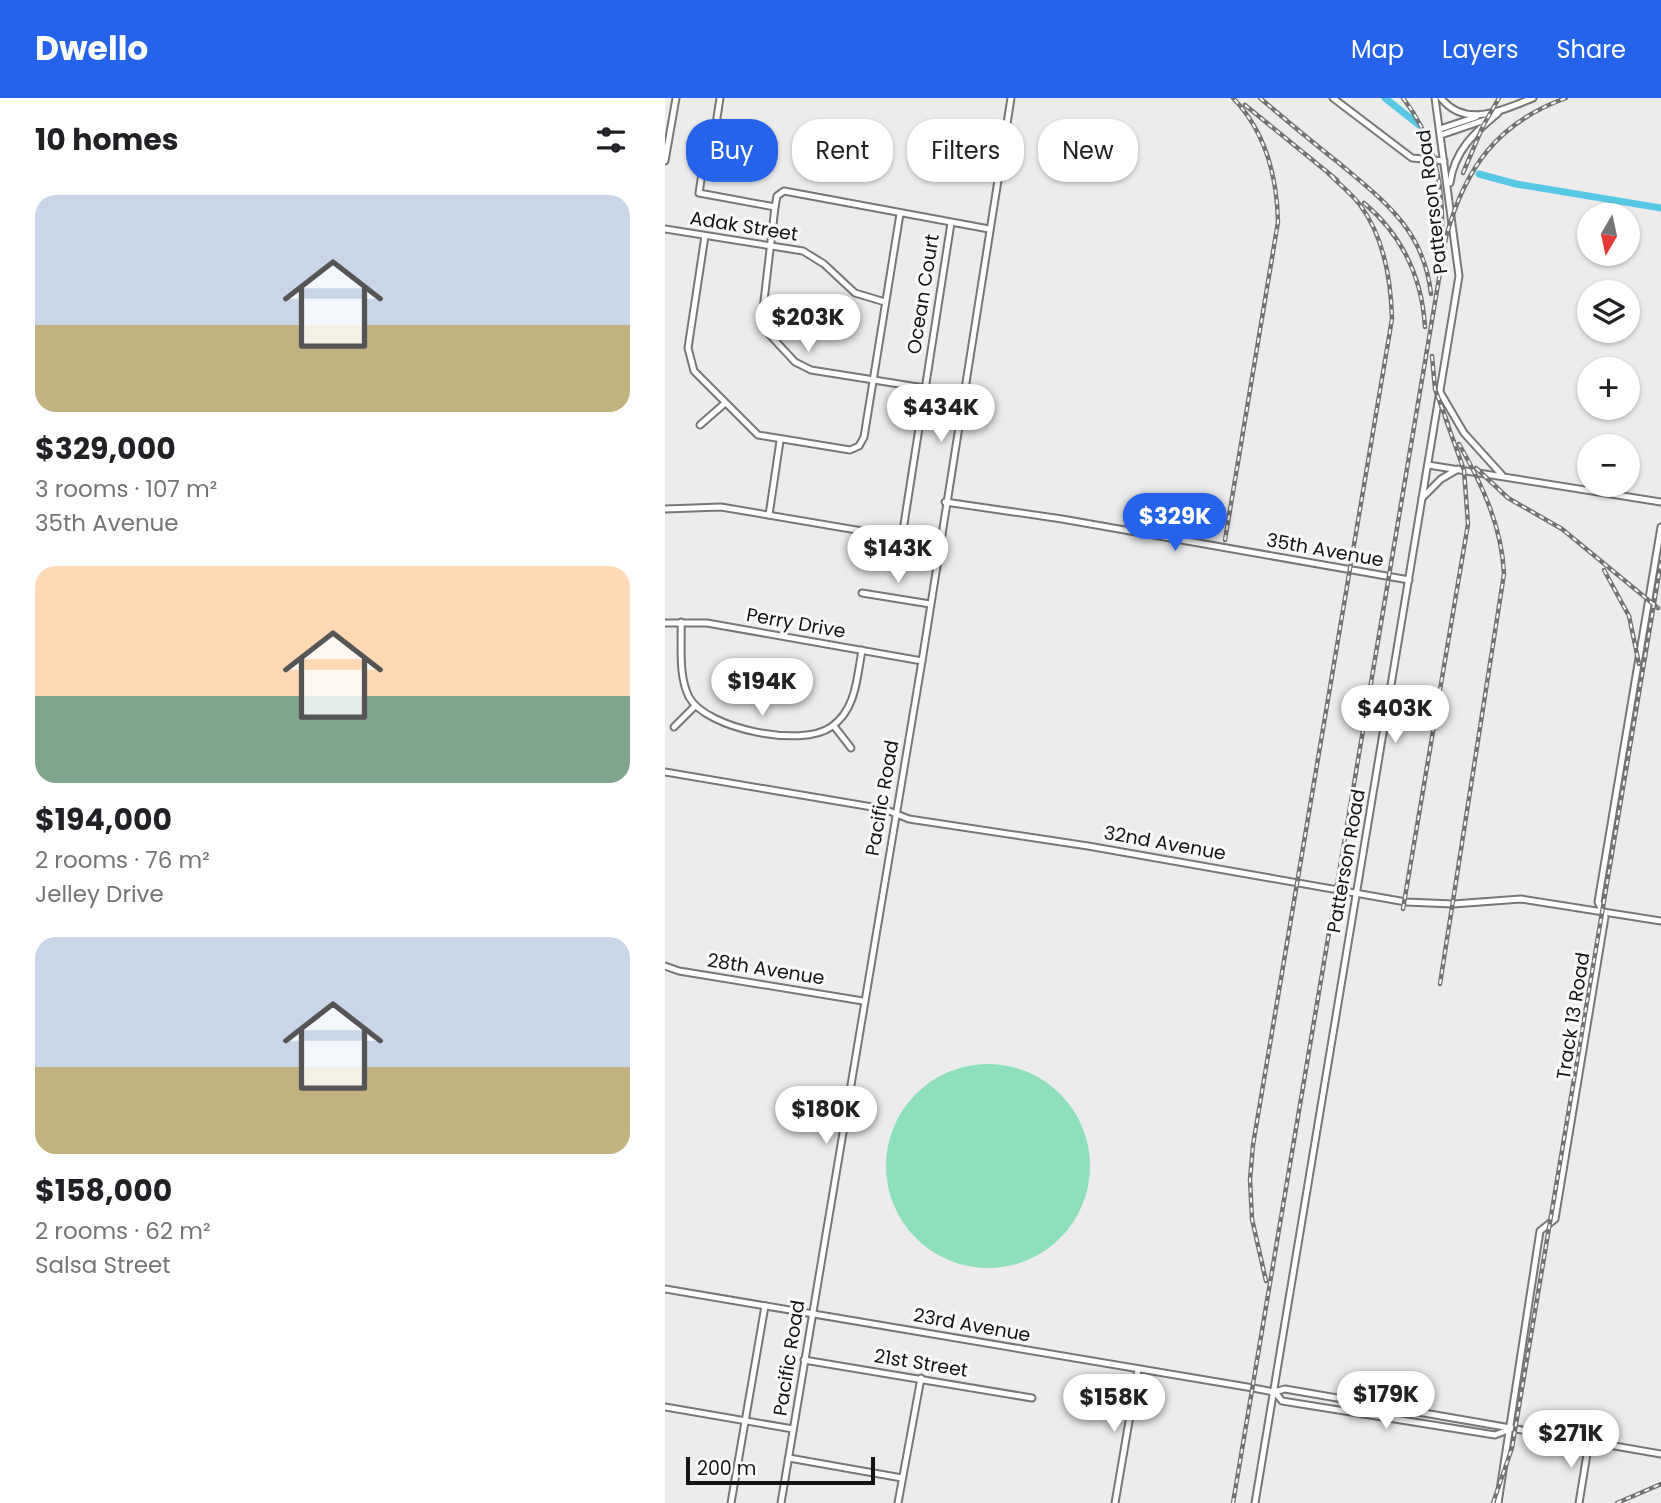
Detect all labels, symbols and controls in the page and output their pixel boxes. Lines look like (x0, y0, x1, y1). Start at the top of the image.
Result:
text: Dwello (35, 25, 148, 72)
text: Map (1351, 33, 1404, 66)
text: Layers (1442, 33, 1518, 66)
text: Share (1556, 33, 1626, 66)
text: 10 homes (35, 118, 179, 161)
chip: Buy (686, 119, 778, 182)
chip: Rent (792, 119, 893, 182)
chip: Filters (907, 119, 1024, 182)
chip: New (1038, 119, 1138, 182)
icon: filters (592, 121, 630, 159)
street label: Patterson Road (1410, 128, 1454, 276)
north arrow (1577, 203, 1640, 266)
map controls (1577, 203, 1640, 497)
street label: Adak Street (688, 204, 800, 248)
street label: Ocean Court (900, 232, 946, 356)
icon: home (270, 241, 396, 367)
button: layers (1577, 280, 1640, 343)
pin: $203K (759, 294, 857, 354)
text: $203K (771, 301, 845, 333)
button: + (1577, 357, 1640, 420)
pin: $434K (892, 384, 990, 444)
text: $434K (903, 391, 979, 423)
text: $329,000 (35, 427, 176, 470)
button: − (1577, 434, 1640, 497)
text: 3 rooms · 107 m² (35, 473, 217, 505)
pin: $329K (1126, 494, 1224, 553)
text: $329K (1139, 500, 1211, 532)
text: 35th Avenue (35, 507, 179, 539)
pin: $143K (849, 526, 947, 585)
street label: 35th Avenue (1264, 526, 1386, 574)
text: $143K (863, 532, 933, 564)
street label: Perry Drive (744, 601, 848, 645)
icon: home (270, 612, 396, 738)
pin: $194K (713, 658, 811, 718)
text: $194K (727, 665, 797, 697)
pin: $403K (1346, 686, 1444, 745)
text: $403K (1357, 692, 1433, 724)
street label: Pacific Road (859, 738, 905, 858)
street label: Patterson Road (1320, 787, 1372, 935)
text: $194,000 (35, 798, 172, 841)
street label: 32nd Avenue (1102, 819, 1228, 867)
text: 2 rooms · 76 m² (35, 844, 210, 876)
text: Jelley Drive (35, 878, 164, 910)
street label: 28th Avenue (705, 946, 827, 992)
street label: Track 13 Road (1550, 950, 1596, 1082)
icon: home (270, 983, 396, 1109)
pin: $180K (777, 1086, 875, 1146)
text: $180K (791, 1093, 861, 1125)
text: $158,000 (35, 1169, 172, 1212)
text: 2 rooms · 62 m² (35, 1215, 211, 1247)
text: Salsa Street (35, 1249, 171, 1281)
street label: Pacific Road (767, 1298, 811, 1418)
street label: 23rd Avenue (911, 1301, 1033, 1349)
street label: 21st Street (872, 1342, 970, 1384)
pin: $179K (1337, 1372, 1435, 1431)
pin: $158K (1065, 1374, 1163, 1434)
text: $179K (1353, 1378, 1419, 1410)
text: $158K (1079, 1381, 1149, 1413)
pin: $271K (1522, 1410, 1620, 1470)
text: $271K (1538, 1417, 1604, 1449)
scale bar (686, 1454, 875, 1486)
text: 200 m (697, 1455, 756, 1482)

